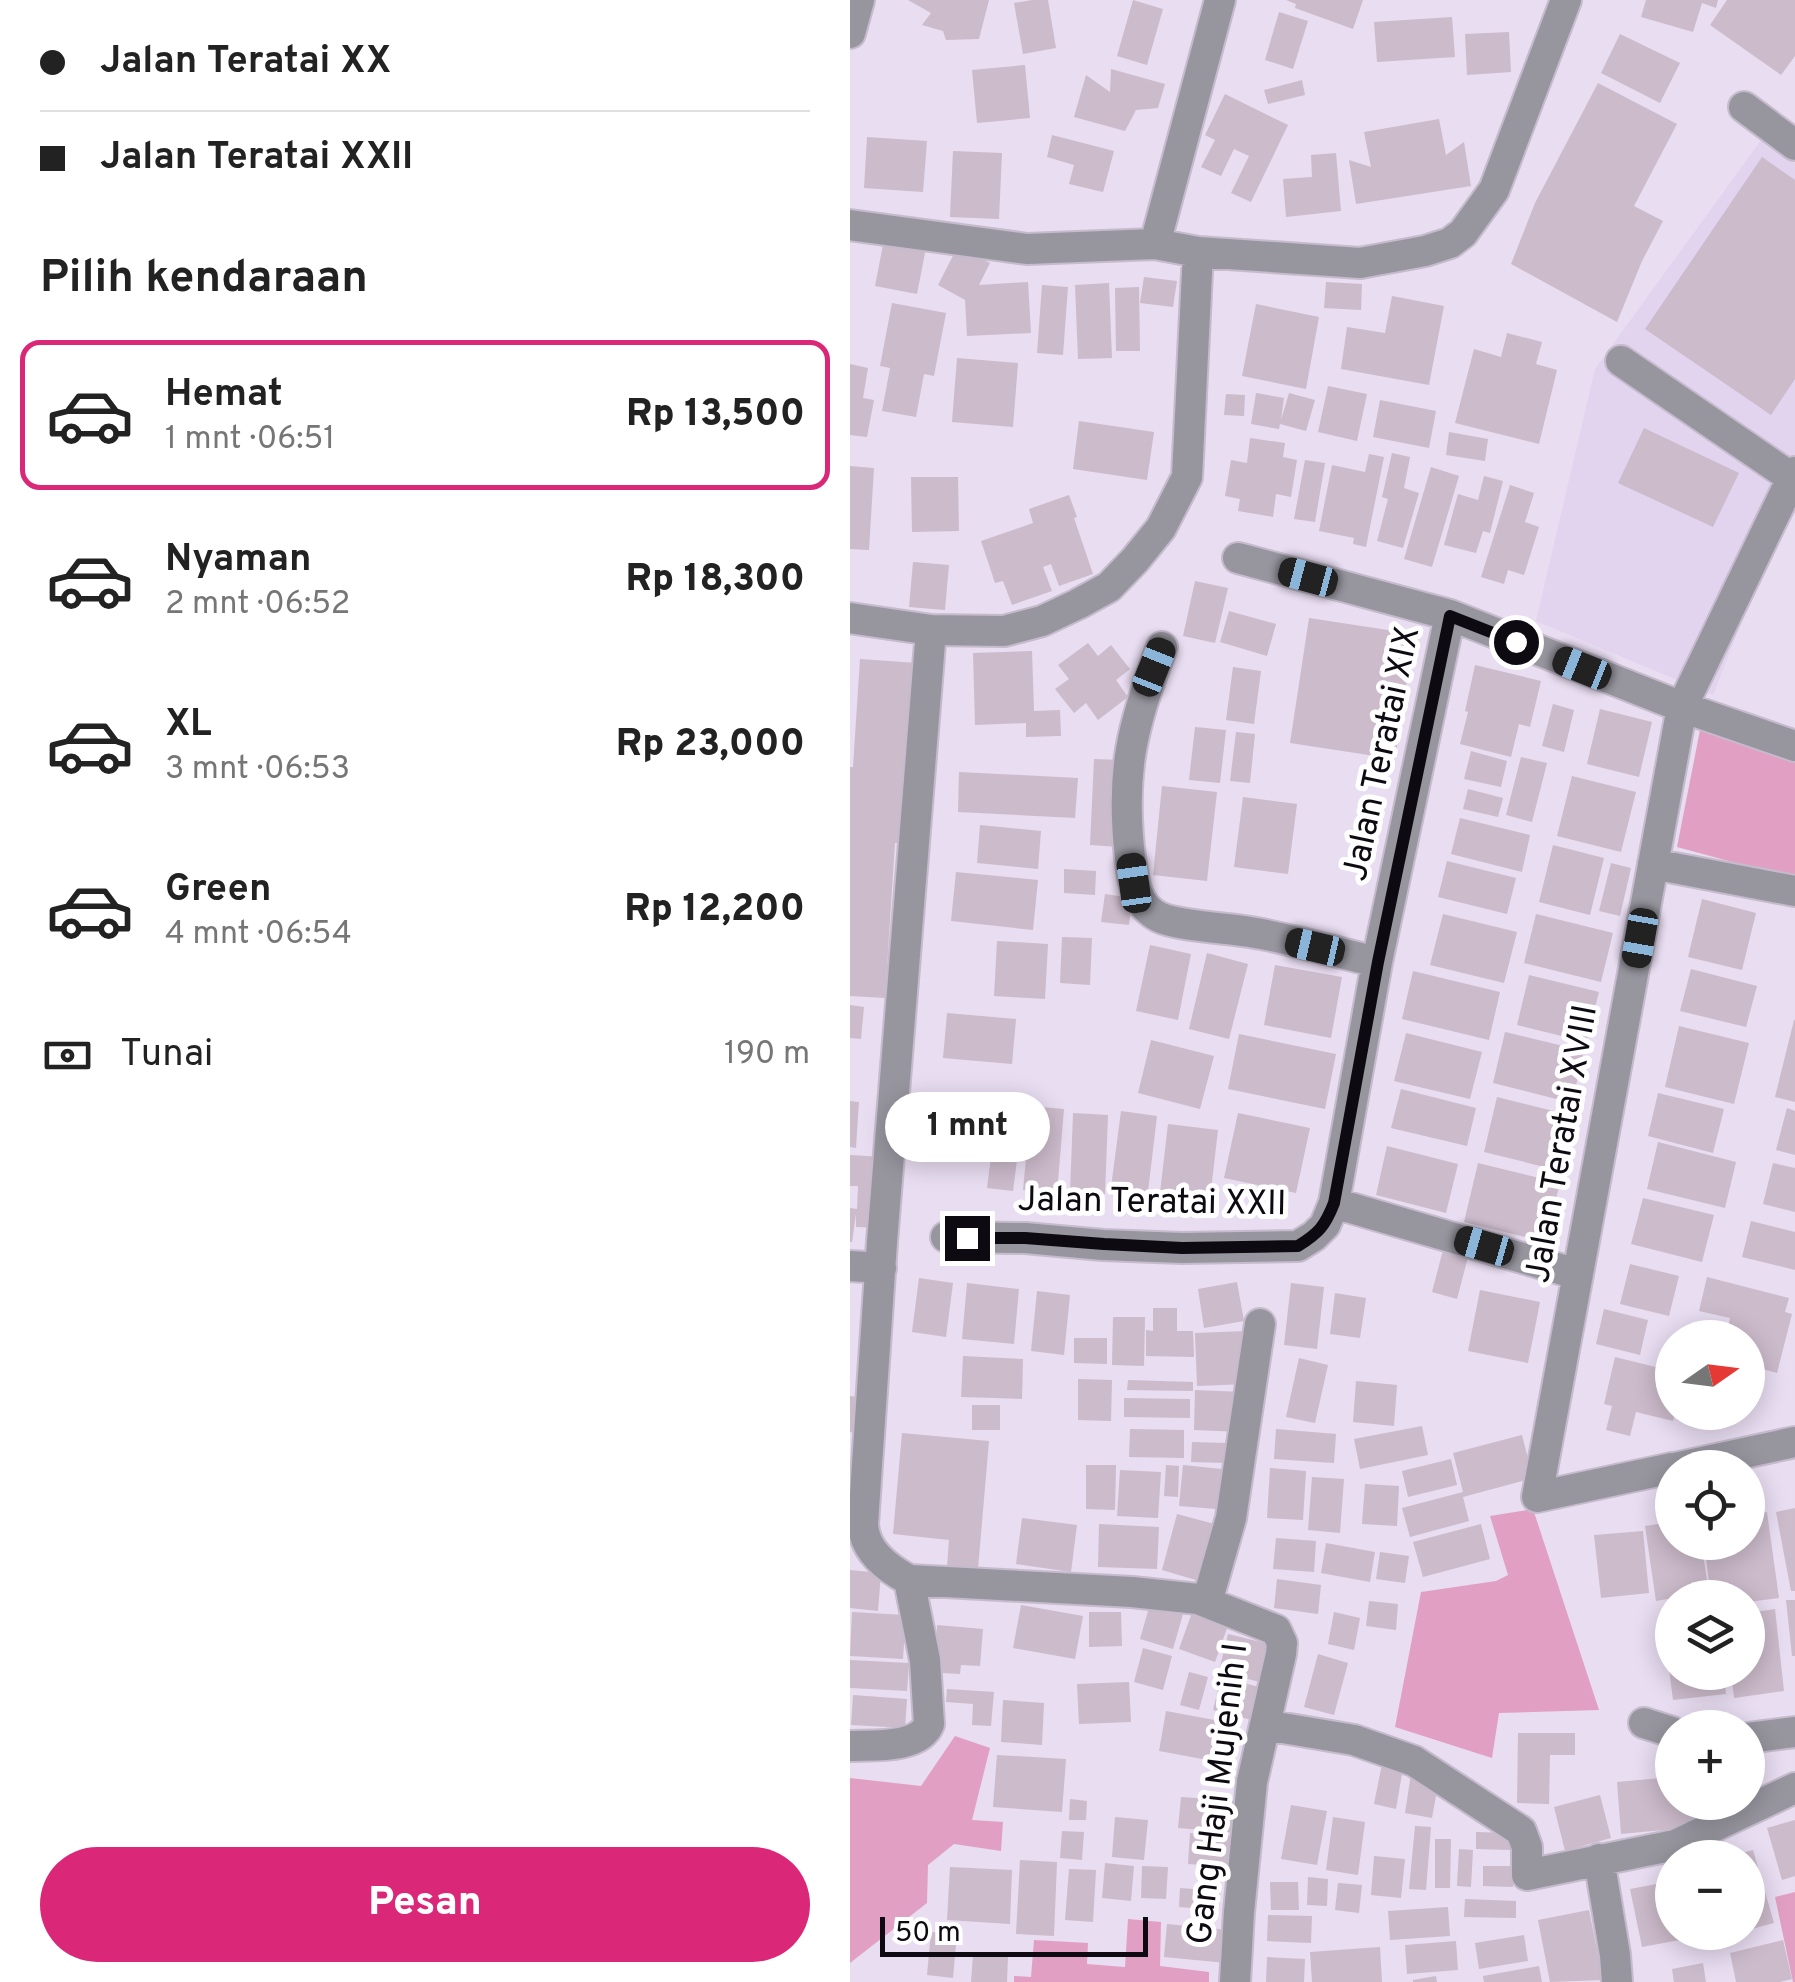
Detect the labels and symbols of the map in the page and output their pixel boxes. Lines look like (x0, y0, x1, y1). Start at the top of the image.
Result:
car (1275, 555, 1341, 599)
route start (1494, 620, 1539, 665)
street label: Jalan Teratai XIX (1335, 623, 1431, 885)
car (1129, 634, 1179, 700)
car (1549, 643, 1615, 693)
car (1115, 851, 1153, 915)
car (1620, 906, 1660, 970)
car (1282, 926, 1348, 968)
street label: Jalan Teratai XVIII (1517, 1001, 1609, 1287)
callout: 1 mnt (884, 1093, 1050, 1163)
street label: Jalan Teratai XXII (1017, 1179, 1287, 1227)
route end (945, 1216, 990, 1261)
car (1451, 1223, 1517, 1269)
north arrow (1655, 1320, 1765, 1430)
street label: Gang Haji Mujenih I (1179, 1641, 1259, 1947)
scale bar (880, 1912, 1148, 1956)

